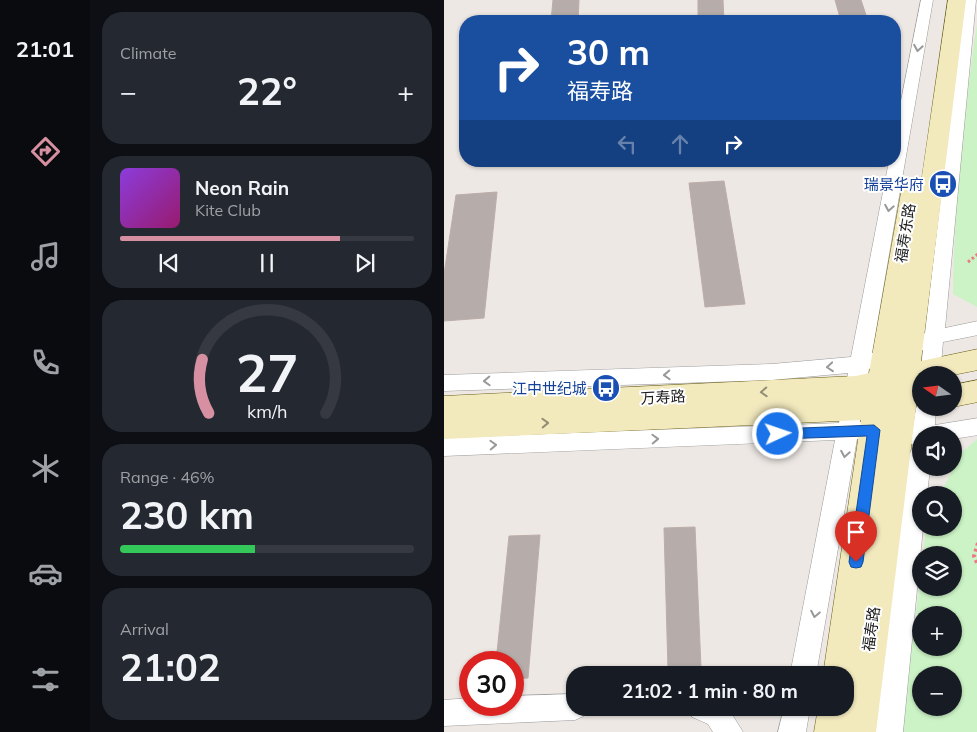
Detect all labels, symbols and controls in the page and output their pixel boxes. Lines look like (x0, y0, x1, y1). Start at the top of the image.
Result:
text: 30 m (567, 30, 650, 74)
text: 21:01 (16, 35, 74, 63)
icon: right (484, 35, 549, 100)
text: Climate (120, 43, 176, 63)
one-way arrow (914, 44, 924, 52)
text: 22° (237, 67, 297, 115)
text: − (120, 74, 137, 109)
text: + (397, 74, 414, 109)
text: 福寿路 (567, 77, 633, 105)
icon: left (613, 130, 641, 158)
icon: ahead (666, 130, 694, 158)
icon: right (719, 130, 747, 158)
icon: directions (28, 134, 63, 169)
bus stop icon: 瑞景华府 (928, 169, 958, 199)
place label: 瑞景华府 (864, 175, 924, 194)
text: Neon Rain (195, 176, 289, 200)
text: Kite Club (195, 200, 261, 220)
street label: 福寿东路 (891, 202, 919, 264)
one-way arrow (885, 203, 895, 212)
icon: music (28, 239, 63, 274)
icon: previous (155, 249, 183, 277)
icon: pause (253, 249, 281, 277)
icon: next (351, 249, 379, 277)
text: 27 (236, 340, 298, 405)
icon: phone (28, 345, 63, 380)
one-way arrow (825, 361, 833, 372)
north arrow (912, 366, 962, 416)
map controls (912, 366, 962, 716)
one-way arrow (663, 370, 671, 381)
bus stop icon: 江中世纪城 (591, 373, 621, 403)
one-way arrow (483, 376, 491, 387)
place label: 江中世纪城 (512, 379, 587, 398)
street label: 万寿路 (640, 386, 686, 408)
one-way arrow (760, 386, 768, 397)
text: km/h (247, 400, 287, 422)
position arrow (751, 407, 803, 459)
one-way arrow (541, 417, 549, 428)
button: sound (912, 426, 962, 476)
one-way arrow (651, 433, 659, 444)
one-way arrow (489, 439, 497, 450)
one-way arrow (840, 449, 850, 458)
icon: climate (28, 451, 63, 486)
text: Range · 46% (120, 467, 215, 487)
button: search (912, 486, 962, 536)
text: 230 km (120, 491, 254, 539)
pin (835, 511, 877, 562)
icon: arrive (842, 518, 870, 546)
button: layers (912, 546, 962, 596)
icon: car (28, 556, 63, 591)
street label: 福寿路 (858, 605, 884, 653)
button: + (912, 606, 962, 656)
one-way arrow (811, 609, 821, 618)
text: Arrival (120, 619, 169, 639)
text: 21:02 (120, 643, 221, 691)
speed limit sign: 30 (459, 651, 524, 716)
icon: filters (28, 662, 63, 697)
button: − (912, 666, 962, 716)
text: 21:02 · 1 min · 80 m (622, 679, 798, 703)

